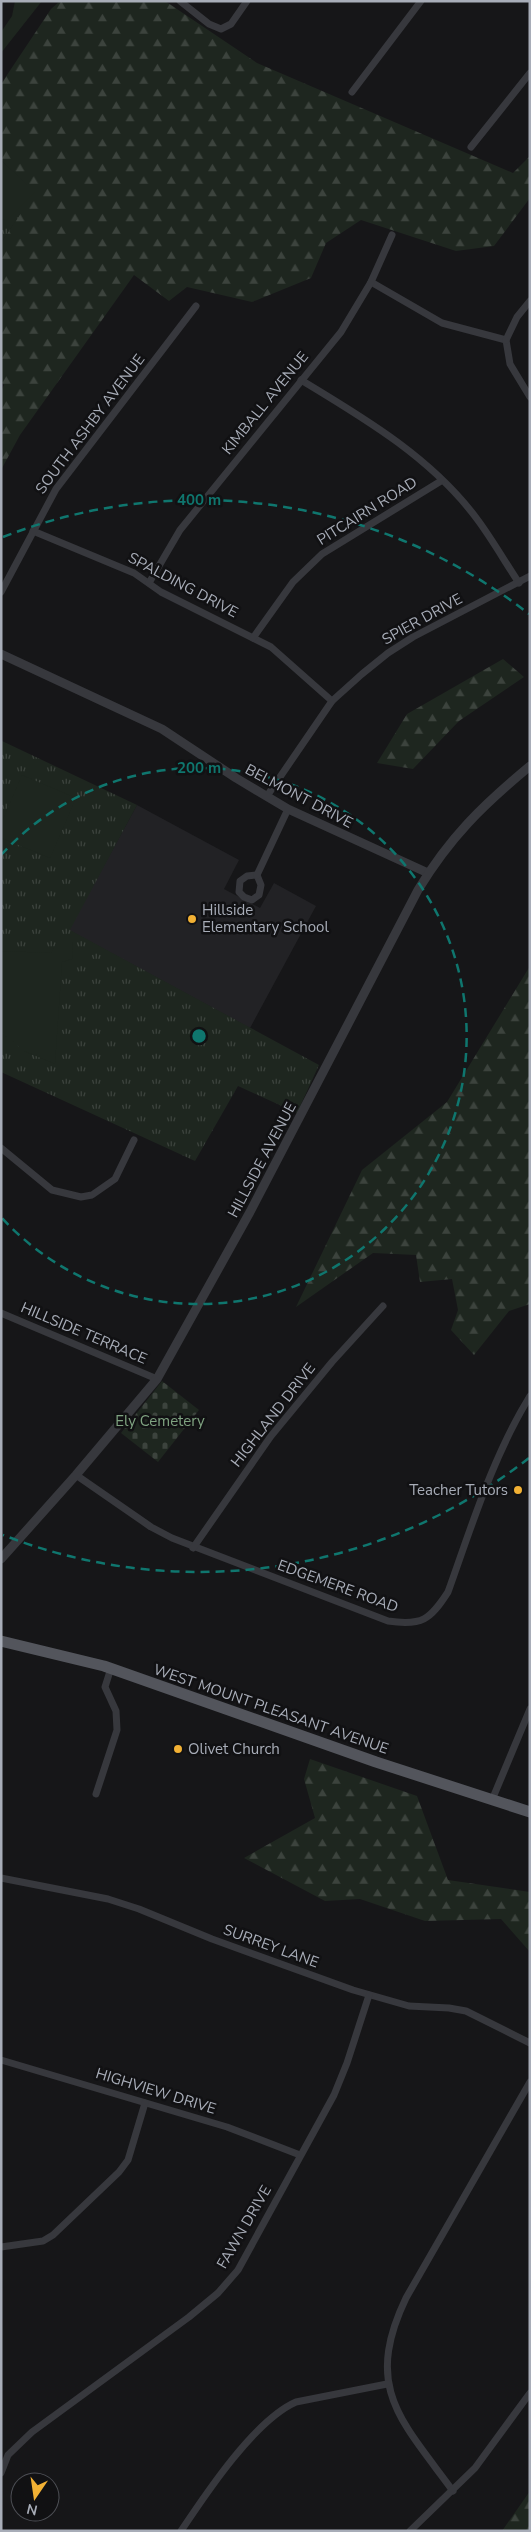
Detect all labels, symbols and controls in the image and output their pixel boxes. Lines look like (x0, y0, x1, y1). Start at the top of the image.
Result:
street label: KIMBALL AVENUE (217, 347, 313, 459)
street label: SOUTH ASHBY AVENUE (31, 350, 149, 498)
street label: PITCAIRN ROAD (313, 472, 421, 550)
text: 400 m (177, 490, 221, 510)
street label: SPALDING DRIVE (125, 548, 241, 622)
street label: SPIER DRIVE (378, 589, 466, 649)
text: 200 m (177, 758, 221, 778)
street label: BELMONT DRIVE (242, 759, 356, 833)
place label: Hillside Elementary School (202, 900, 329, 937)
marker: Hillside Elementary School (186, 913, 198, 925)
centre of rings (190, 1027, 208, 1045)
street label: HILLSIDE AVENUE (223, 1099, 301, 1221)
street label: HILLSIDE TERRACE (18, 1297, 150, 1369)
street label: HIGHLAND DRIVE (226, 1359, 320, 1471)
park label: Ely Cemetery (115, 1411, 205, 1431)
place label: Teacher Tutors (409, 1480, 508, 1500)
marker: Teacher Tutors (512, 1484, 524, 1496)
street label: EDGEMERE ROAD (275, 1555, 401, 1617)
street label: WEST MOUNT PLEASANT AVENUE (151, 1659, 391, 1759)
place label: Olivet Church (188, 1739, 280, 1759)
marker: Olivet Church (172, 1743, 184, 1755)
street label: SURREY LANE (220, 1919, 322, 1973)
street label: HIGHVIEW DRIVE (93, 2063, 219, 2119)
street label: FAWN DRIVE (212, 2182, 276, 2272)
north arrow (10, 2472, 60, 2522)
text: N (25, 2499, 39, 2520)

